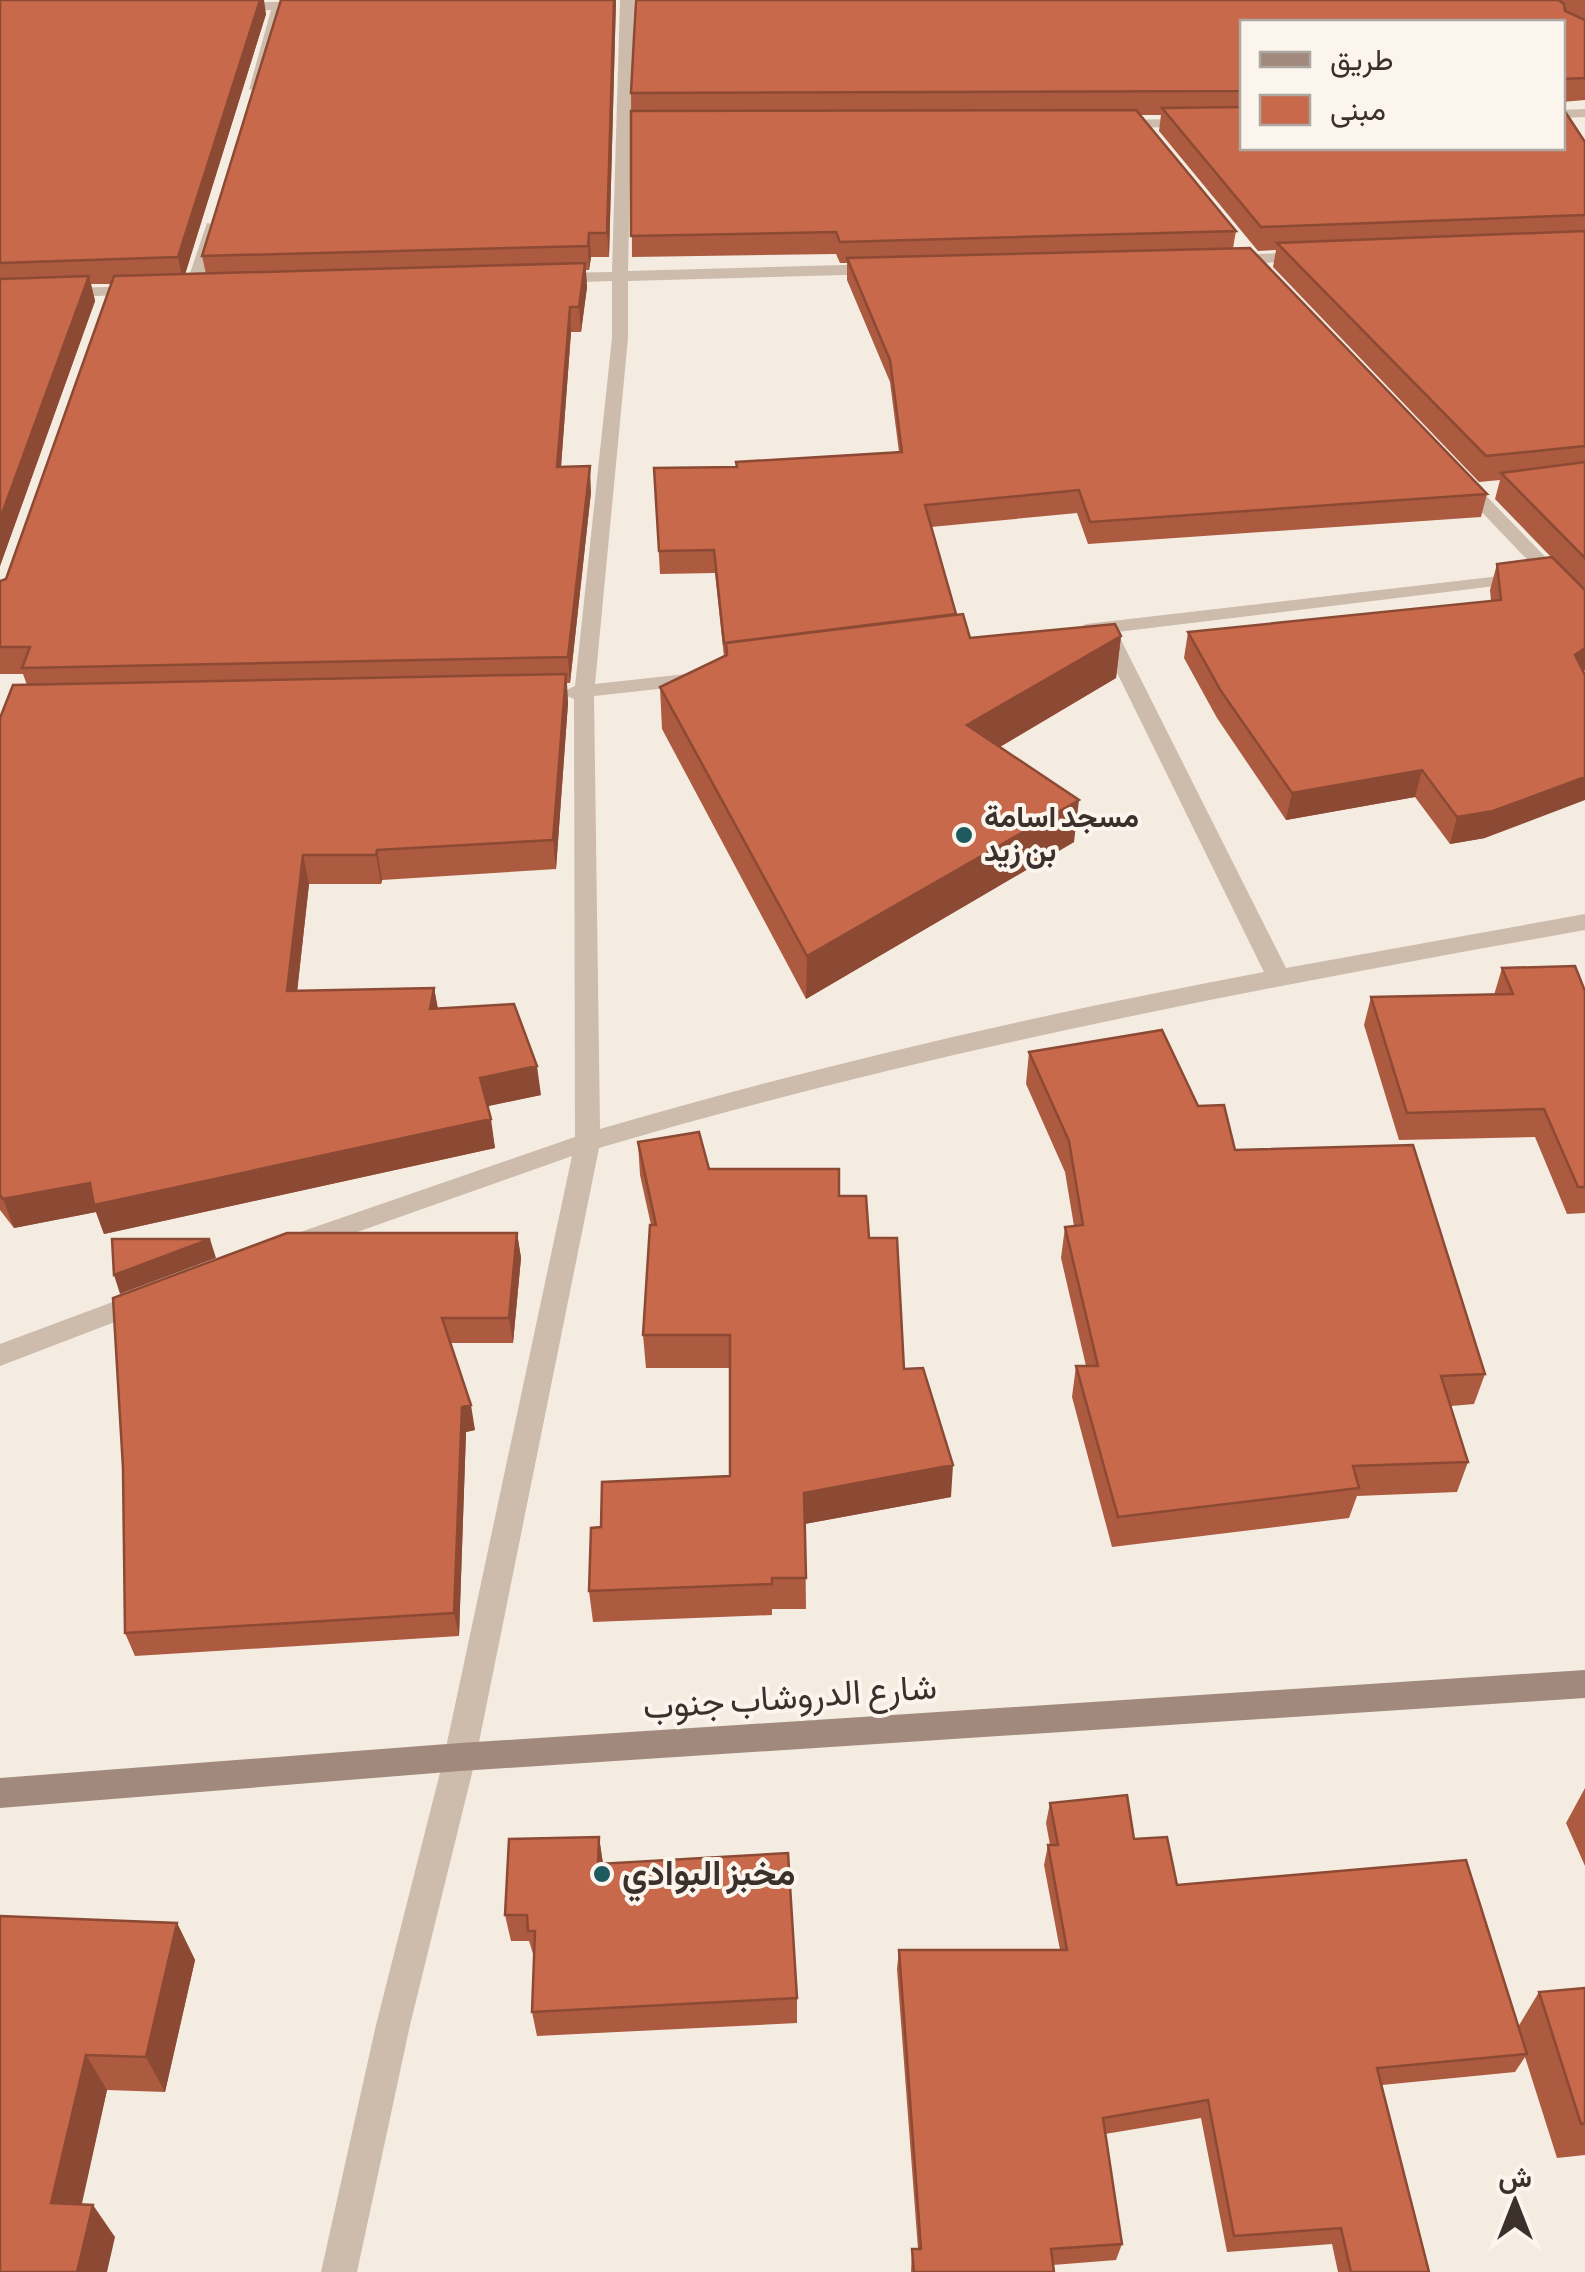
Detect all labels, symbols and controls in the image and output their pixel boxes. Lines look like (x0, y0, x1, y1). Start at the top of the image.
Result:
legend (1240, 20, 1565, 150)
text: طريق (1330, 46, 1394, 78)
text: مبنى (1330, 96, 1386, 128)
place label: مسجد اسامة بن زيد (984, 803, 1139, 869)
marker: مسجد اسامة بن زيد (953, 824, 975, 846)
street label: شارع الدروشاب جنوب (642, 1670, 938, 1731)
place label: مخبز البوادي (622, 1857, 795, 1902)
marker: مخبز البوادي (591, 1863, 613, 1885)
north arrow (1465, 2152, 1565, 2252)
text: ش (1498, 2165, 1532, 2194)

